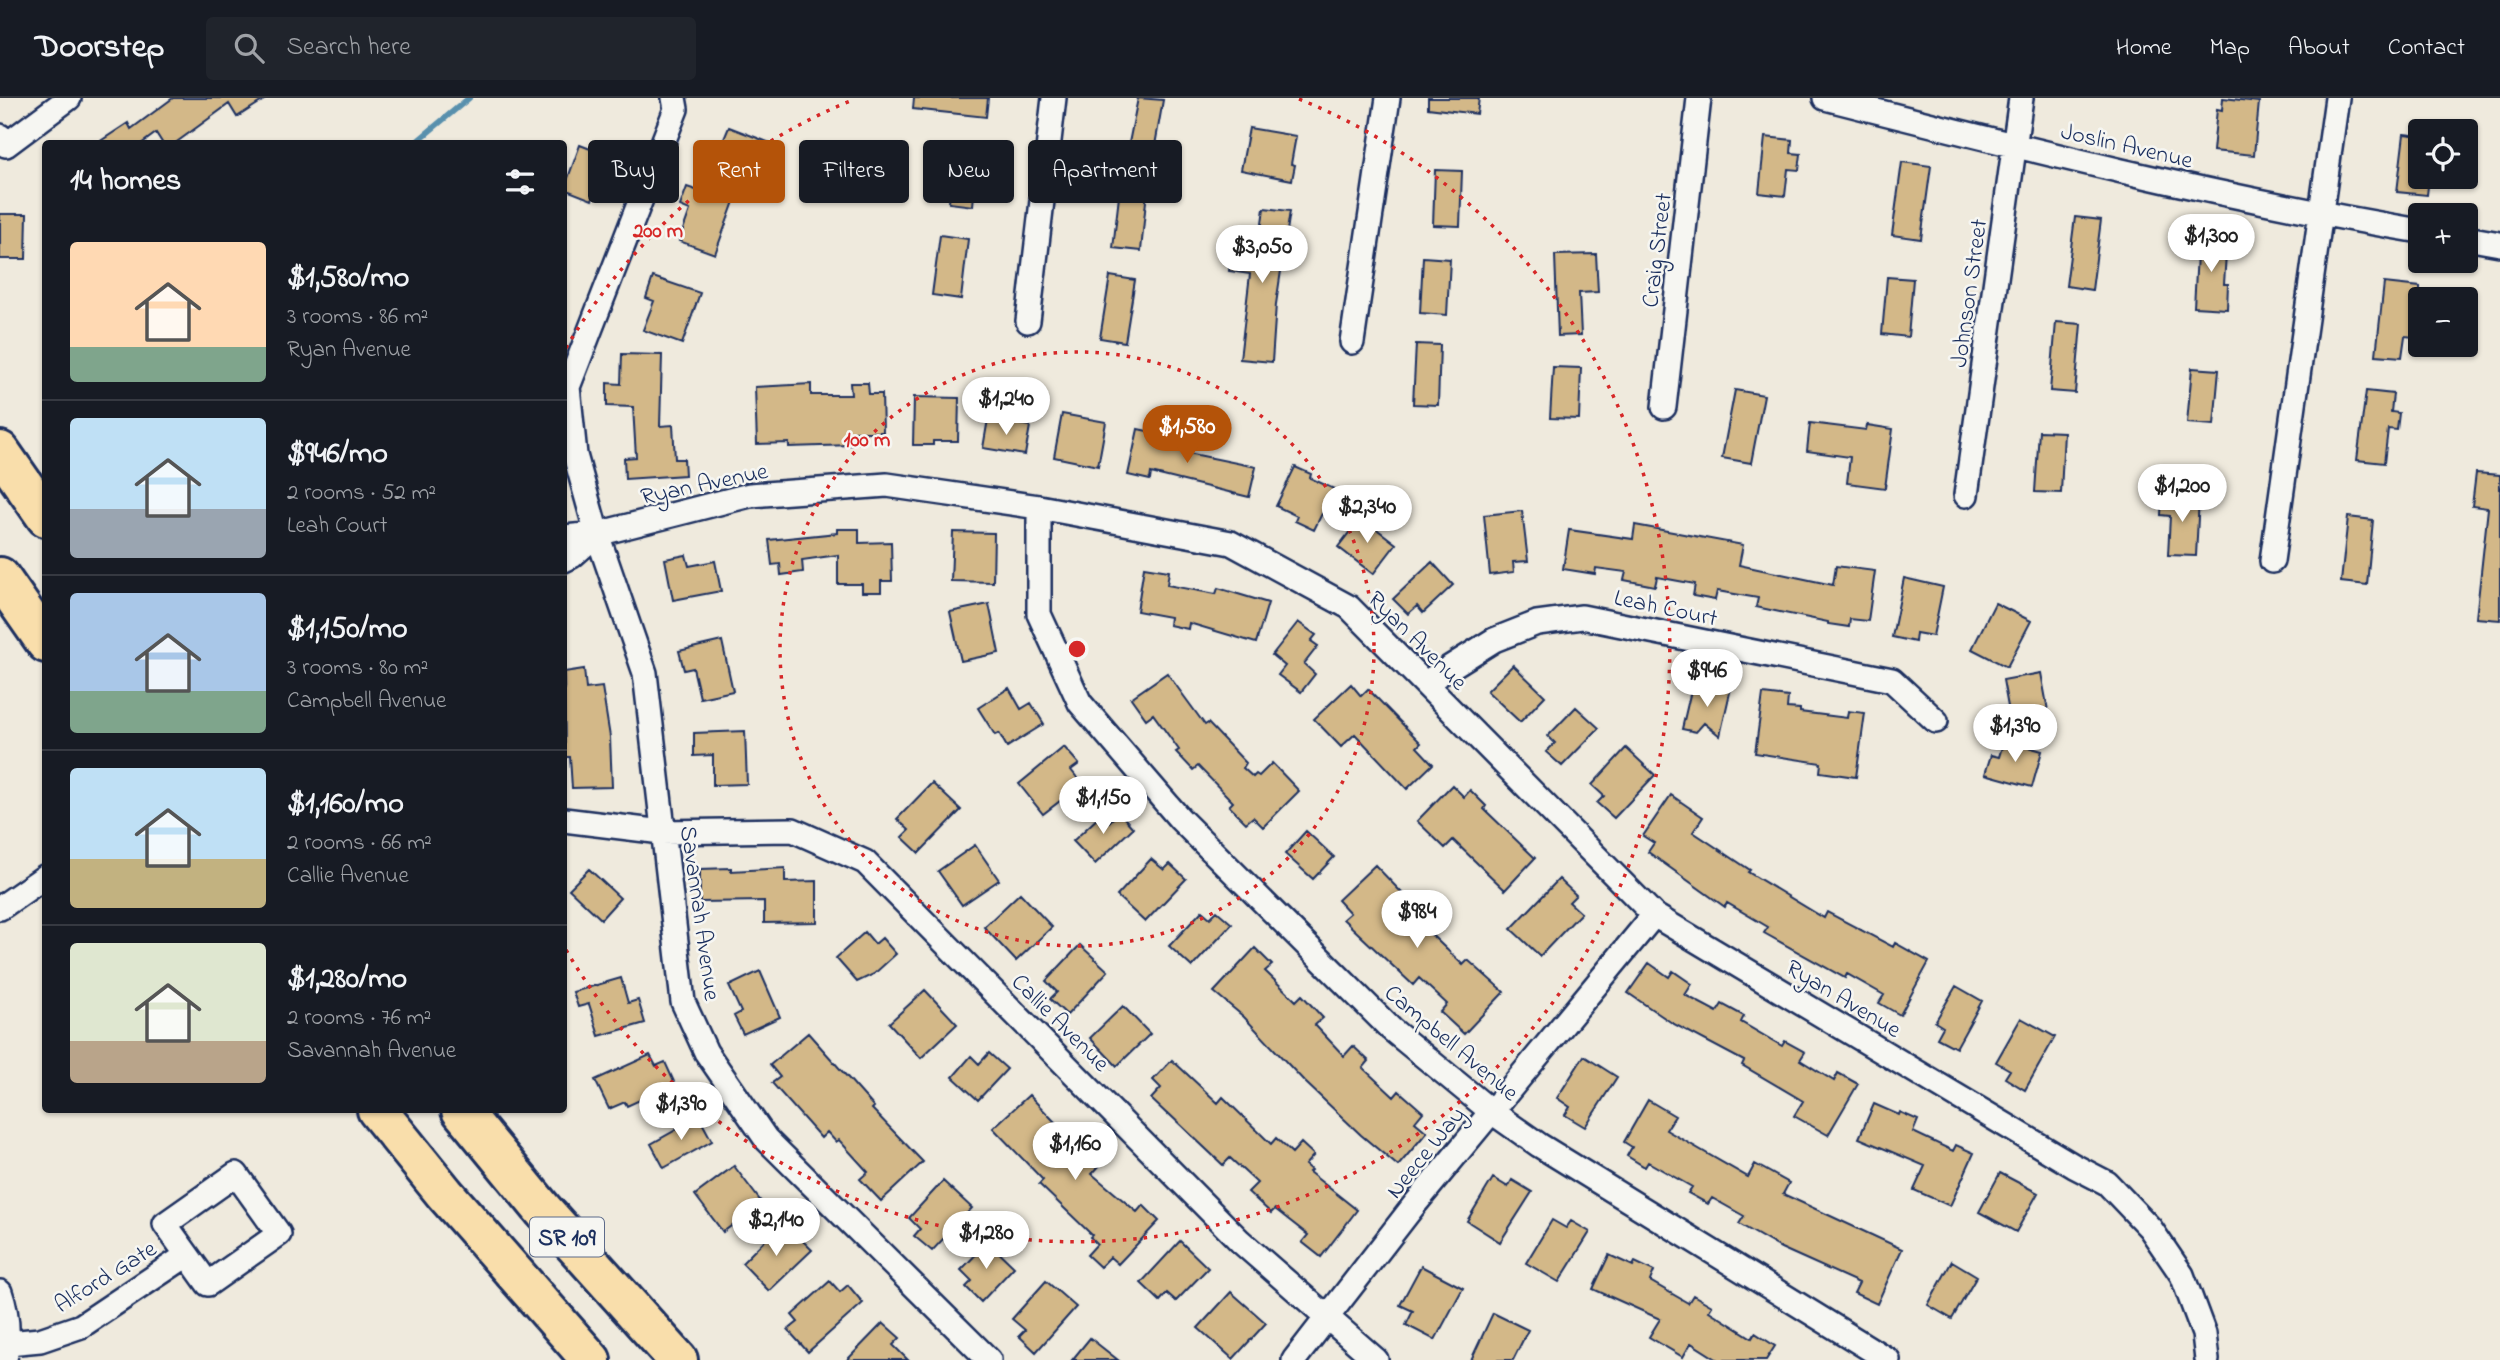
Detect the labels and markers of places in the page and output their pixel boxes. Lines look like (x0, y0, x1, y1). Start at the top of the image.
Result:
pin: $1,300 (2154, 214, 2268, 274)
pin: $3,050 (1205, 226, 1319, 285)
pin: $1,240 (949, 378, 1063, 437)
pin: $1,580 (1130, 406, 1244, 465)
pin: $1,200 (2125, 464, 2239, 524)
pin: $2,340 (1310, 486, 1424, 545)
centre of rings (1065, 637, 1089, 661)
pin: $946 (1666, 650, 1748, 709)
pin: $1,390 (1958, 704, 2072, 764)
pin: $1,150 (1046, 776, 1160, 836)
pin: $984 (1376, 890, 1458, 950)
pin: $1,390 (624, 1082, 738, 1142)
pin: $1,160 (1018, 1122, 1132, 1182)
pin: $2,140 (719, 1198, 833, 1258)
pin: $1,280 (929, 1212, 1043, 1271)

